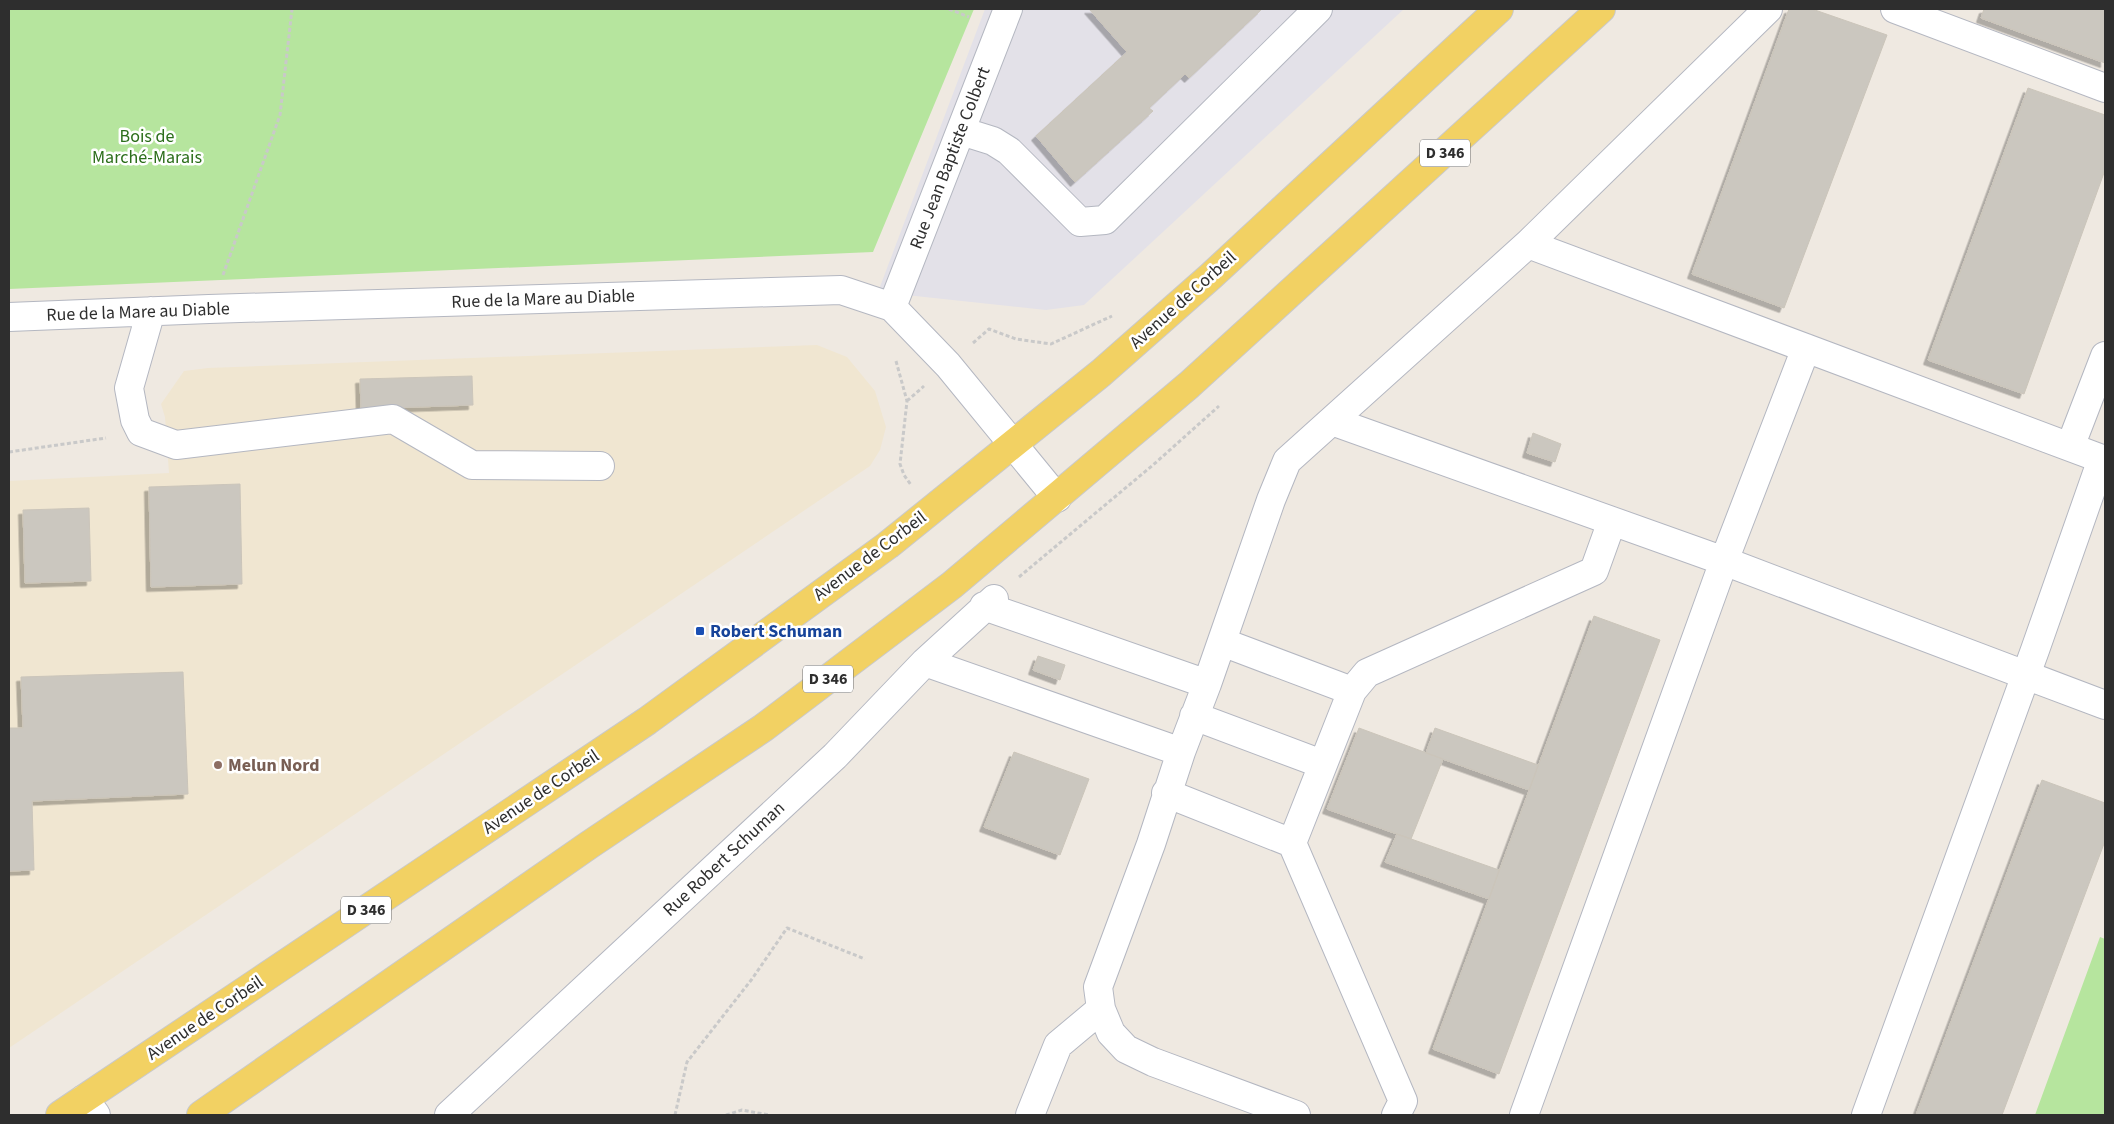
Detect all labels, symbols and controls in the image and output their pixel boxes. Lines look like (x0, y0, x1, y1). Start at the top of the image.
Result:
street label: Rue Jean Baptiste Colbert (904, 63, 996, 253)
park label: Bois de Marché-Marais (92, 124, 202, 170)
road number: D 346 (1420, 140, 1470, 167)
street label: Avenue de Corbeil (1124, 245, 1242, 355)
street label: Rue de la Mare au Diable (451, 283, 635, 315)
street label: Rue de la Mare au Diable (46, 296, 230, 328)
street label: Avenue de Corbeil (808, 505, 932, 607)
place label: Robert Schuman (710, 619, 842, 644)
marker: Robert Schuman (694, 625, 706, 637)
road number: D 346 (803, 666, 853, 692)
street label: Avenue de Corbeil (478, 744, 604, 840)
place label: Melun Nord (228, 753, 320, 778)
marker: Melun Nord (212, 759, 224, 771)
street label: Rue Robert Schuman (658, 796, 790, 922)
road number: D 346 (341, 896, 391, 924)
street label: Avenue de Corbeil (142, 970, 268, 1066)

